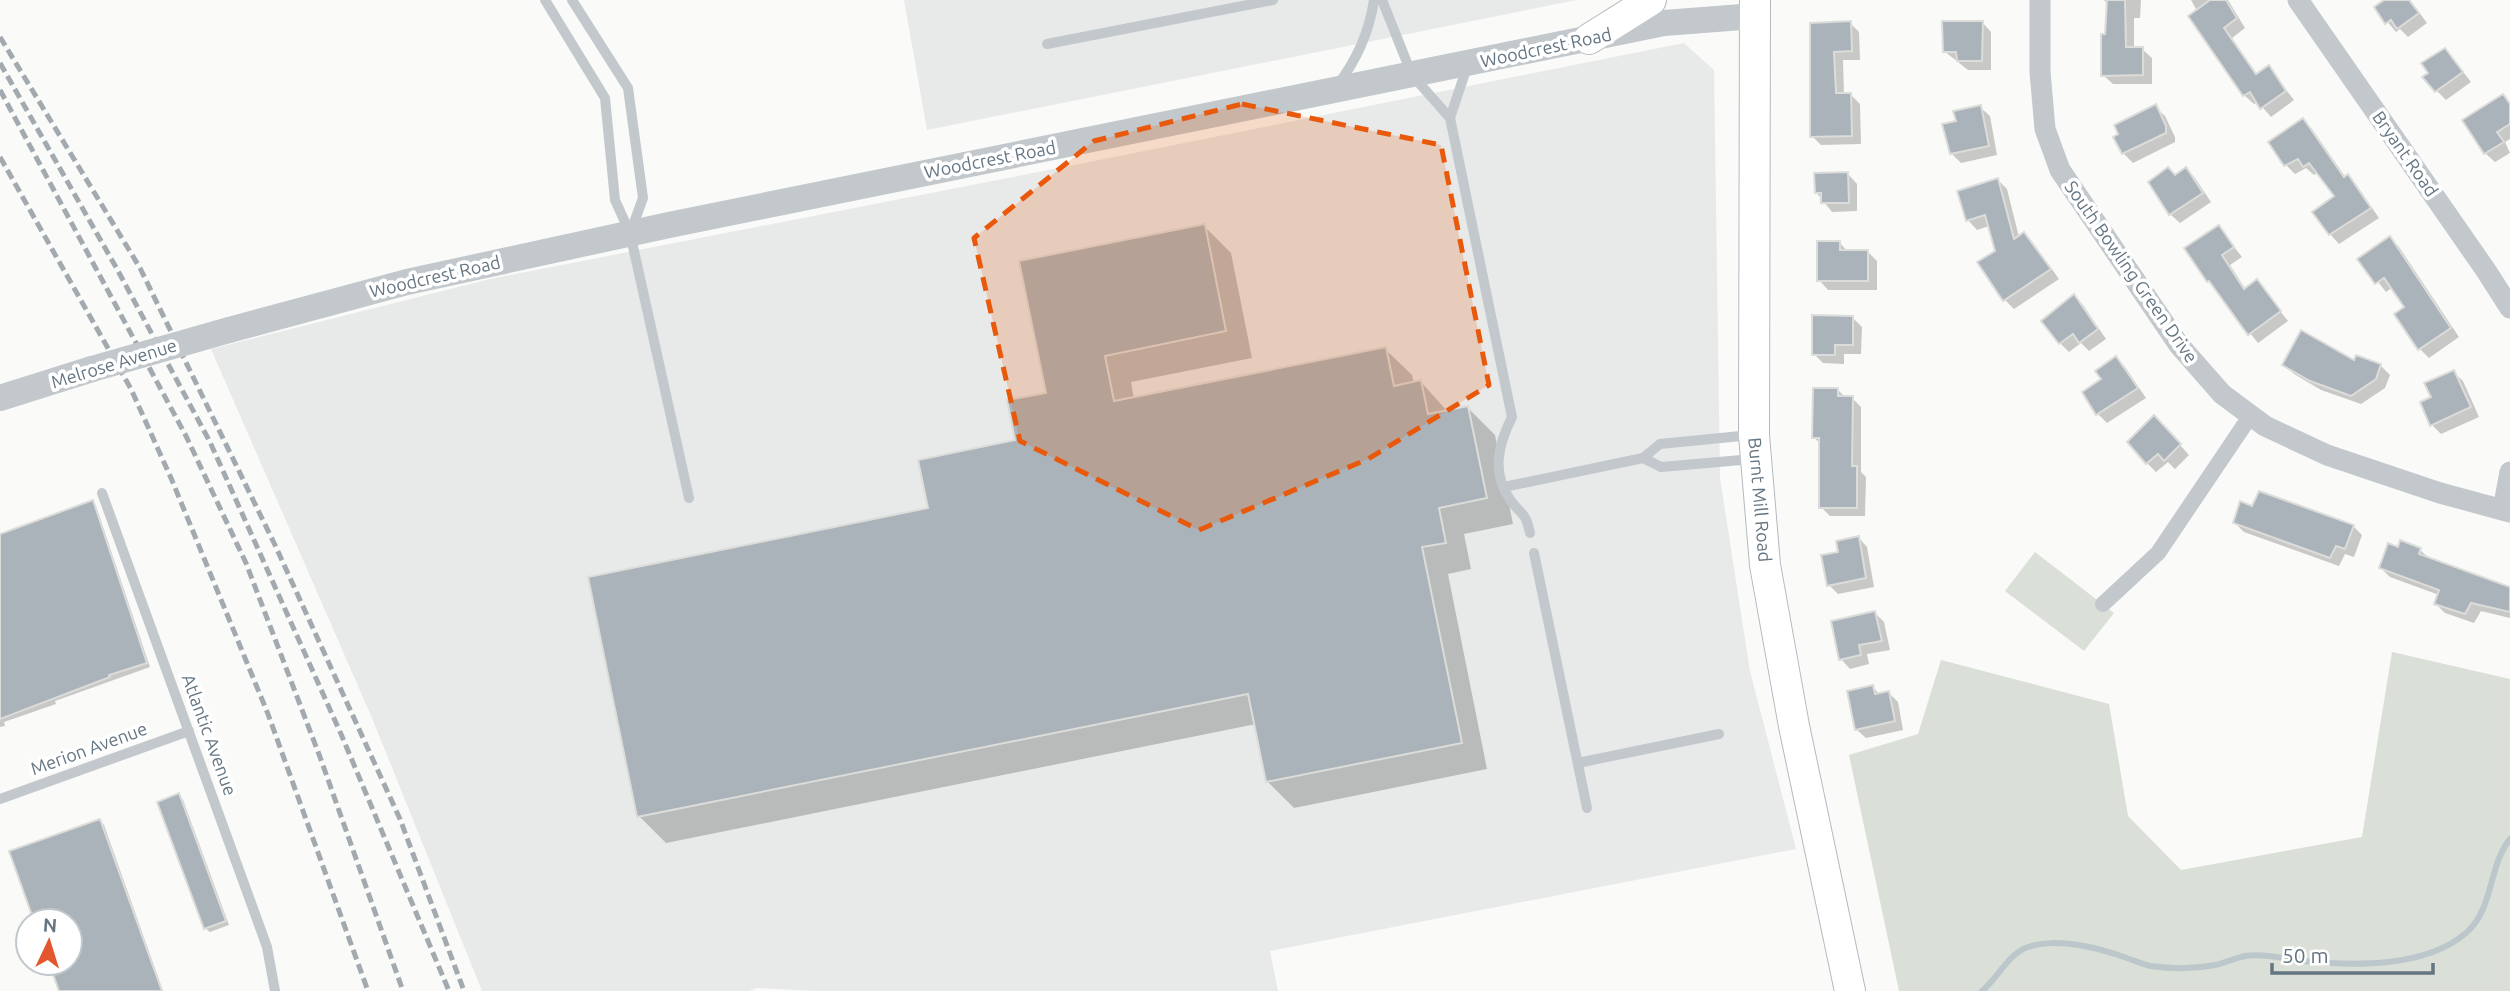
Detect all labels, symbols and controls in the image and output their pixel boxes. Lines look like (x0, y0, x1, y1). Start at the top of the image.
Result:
street label: Woodcrest Road (1478, 23, 1613, 71)
street label: Bryant Road (2369, 107, 2443, 200)
street label: Woodcrest Road (922, 136, 1057, 182)
street label: South Bowling Green Drive (2061, 177, 2202, 366)
street label: Woodcrest Road (367, 251, 502, 301)
street label: Melrose Avenue (49, 334, 179, 392)
street label: Burnt Mill Road (1745, 436, 1776, 563)
street label: Atlantic Avenue (179, 671, 241, 798)
street label: Merion Avenue (28, 718, 150, 778)
north arrow (14, 907, 84, 977)
text: N (42, 914, 58, 937)
scale bar (2272, 932, 2433, 976)
text: 50 m (2282, 943, 2329, 967)

